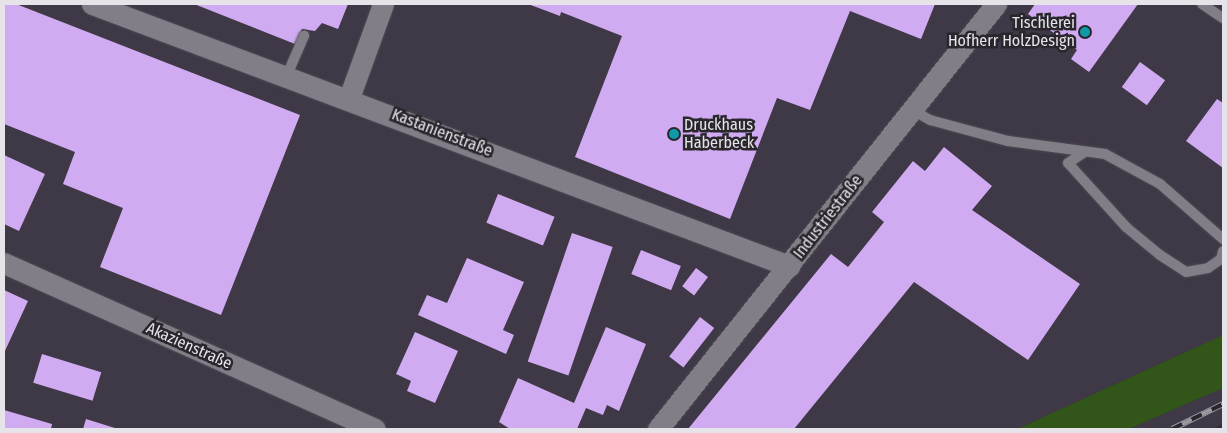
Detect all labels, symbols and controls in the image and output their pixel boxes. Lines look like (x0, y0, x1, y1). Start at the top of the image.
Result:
place label: Tischlerei Hofherr HolzDesign (948, 13, 1075, 51)
marker: Tischlerei Hofherr HolzDesign (1079, 26, 1091, 38)
street label: Kastanienstraße (389, 105, 495, 161)
place label: Druckhaus Haberbeck (684, 115, 754, 153)
marker: Druckhaus Haberbeck (668, 128, 680, 140)
street label: Industriestraße (789, 171, 867, 263)
street label: Akazienstraße (143, 319, 235, 373)

